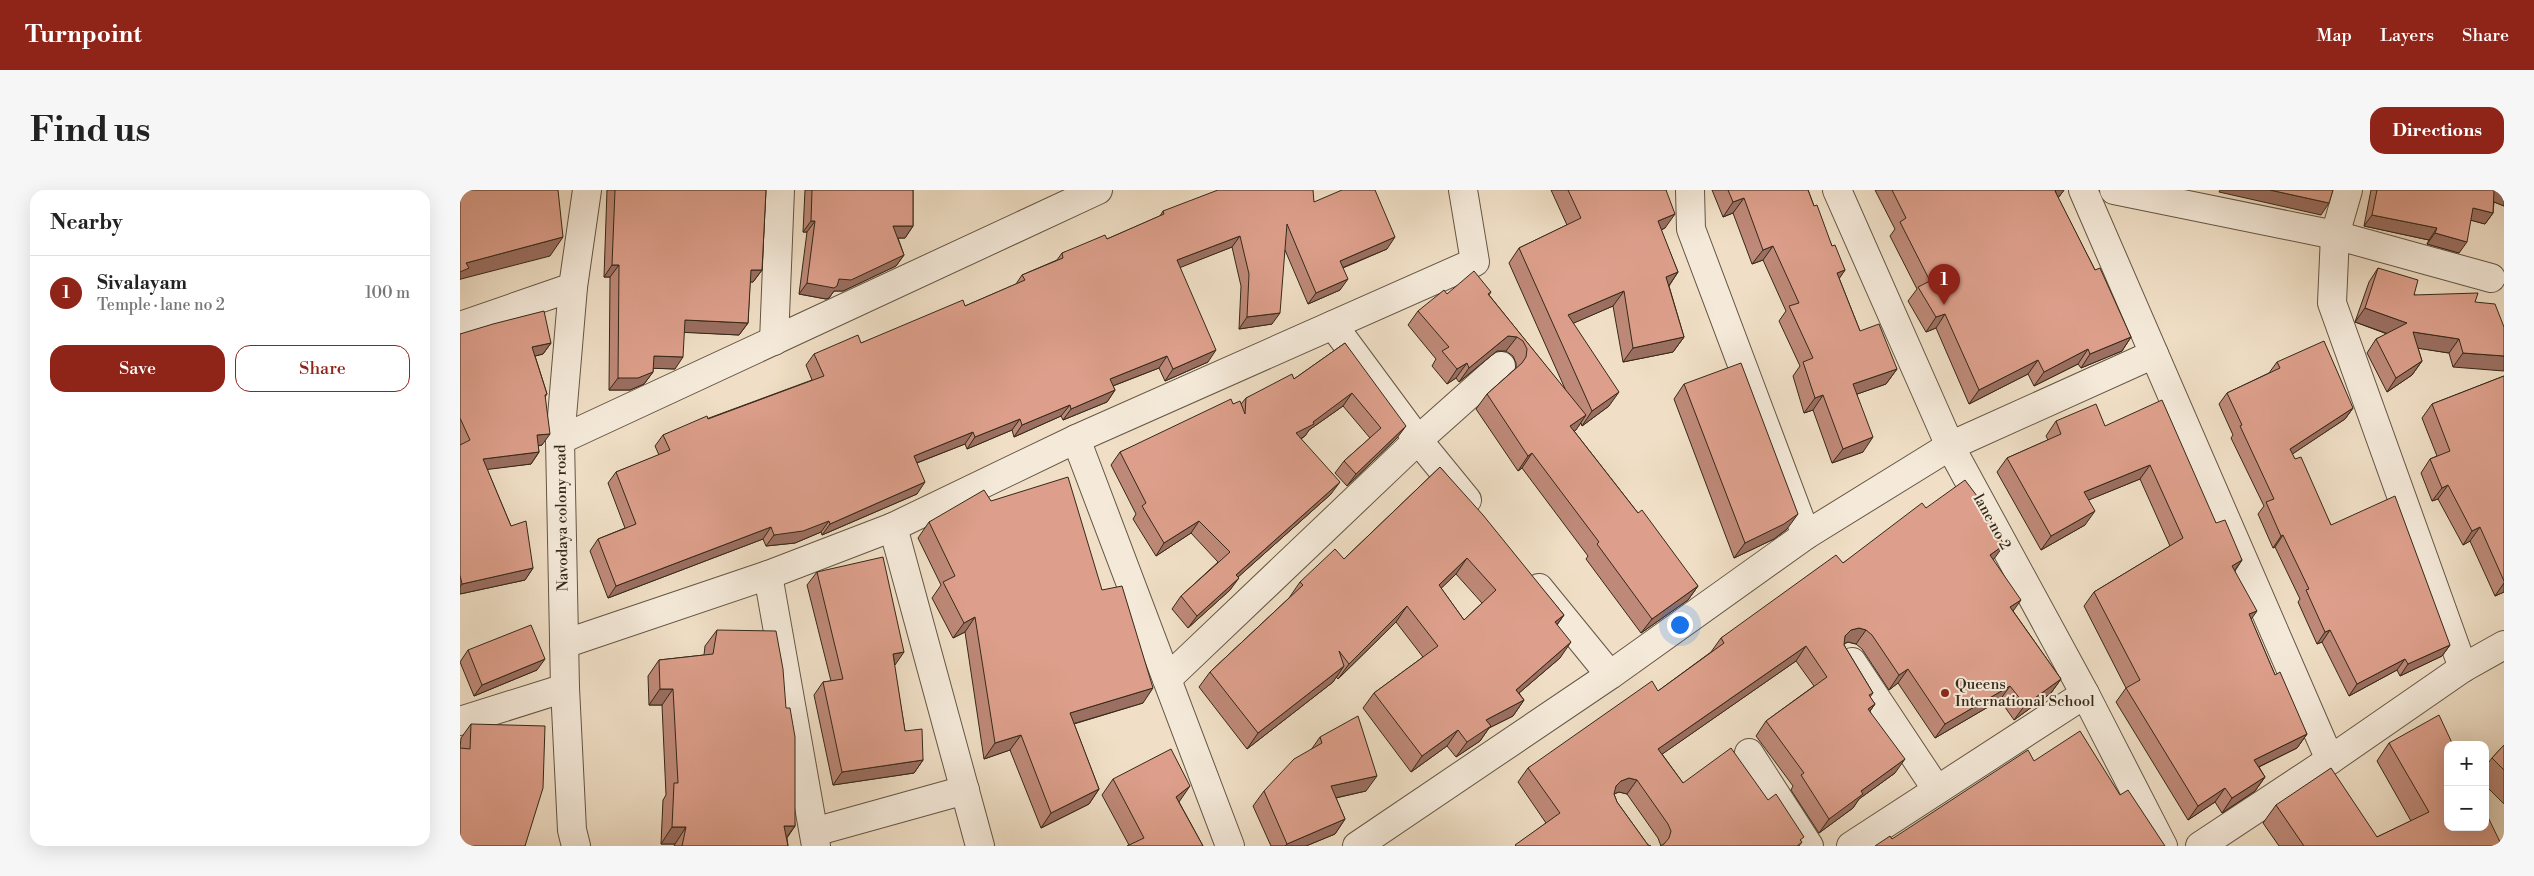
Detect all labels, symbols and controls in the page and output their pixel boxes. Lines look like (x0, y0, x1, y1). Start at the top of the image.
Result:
text: Turnpoint (25, 20, 142, 50)
text: Map (2317, 24, 2352, 47)
text: Layers (2380, 24, 2434, 47)
text: Share (2462, 24, 2509, 47)
button: Directions (2370, 107, 2504, 154)
text: Find us (30, 109, 150, 152)
text: Nearby (50, 210, 123, 236)
pin: 1 (1928, 264, 1960, 305)
text: Sivalayam (97, 271, 187, 295)
text: 1 (62, 283, 70, 303)
text: 100 m (365, 283, 410, 303)
text: Temple · lane no 2 (97, 295, 225, 315)
button: Save (50, 345, 225, 392)
button: Share (235, 345, 410, 392)
street label: Navodaya colony road (551, 444, 573, 592)
street label: lane no 2 (1969, 491, 2015, 553)
your location (1667, 612, 1693, 638)
place label: Queens International School (1955, 675, 2095, 711)
marker: Queens International School (1939, 687, 1951, 699)
map controls (2444, 741, 2489, 831)
button: + (2444, 741, 2489, 786)
button: − (2444, 786, 2489, 831)

